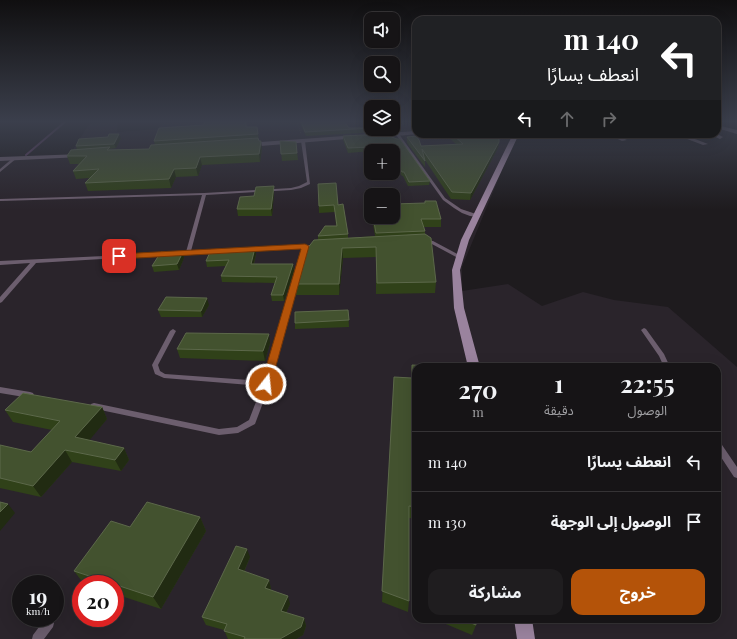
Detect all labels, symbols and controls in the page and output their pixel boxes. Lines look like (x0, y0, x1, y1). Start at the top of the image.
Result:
map controls (364, 12, 400, 224)
button: sound (364, 12, 400, 48)
text: 140 m (564, 20, 639, 57)
icon: left (653, 32, 705, 84)
button: search (364, 56, 400, 92)
text: انعطف يسارًا (547, 62, 639, 86)
button: layers (364, 100, 400, 136)
icon: left (514, 108, 536, 130)
icon: ahead (556, 108, 578, 130)
icon: right (598, 108, 620, 130)
button: + (364, 144, 400, 180)
button: − (364, 188, 400, 224)
pin (102, 239, 136, 273)
icon: arrive (108, 245, 130, 267)
position arrow (245, 363, 287, 405)
text: 1 (554, 367, 564, 399)
text: 22:55 (620, 367, 674, 399)
text: 270 (459, 373, 498, 405)
text: دقيقة (544, 401, 574, 418)
text: الوصول (628, 401, 667, 418)
text: m (472, 403, 484, 420)
text: انعطف يسارًا (587, 451, 671, 471)
icon: left (683, 451, 705, 473)
text: 140 m (428, 452, 467, 472)
text: الوصول إلى الوجهة (551, 511, 671, 531)
icon: arrive (683, 511, 705, 533)
text: 130 m (428, 512, 466, 532)
button: مشاركة (428, 569, 563, 615)
button: خروج (571, 569, 705, 615)
speed limit sign: 20 (72, 575, 124, 627)
text: 19 (29, 582, 47, 609)
text: km/h (26, 604, 50, 618)

